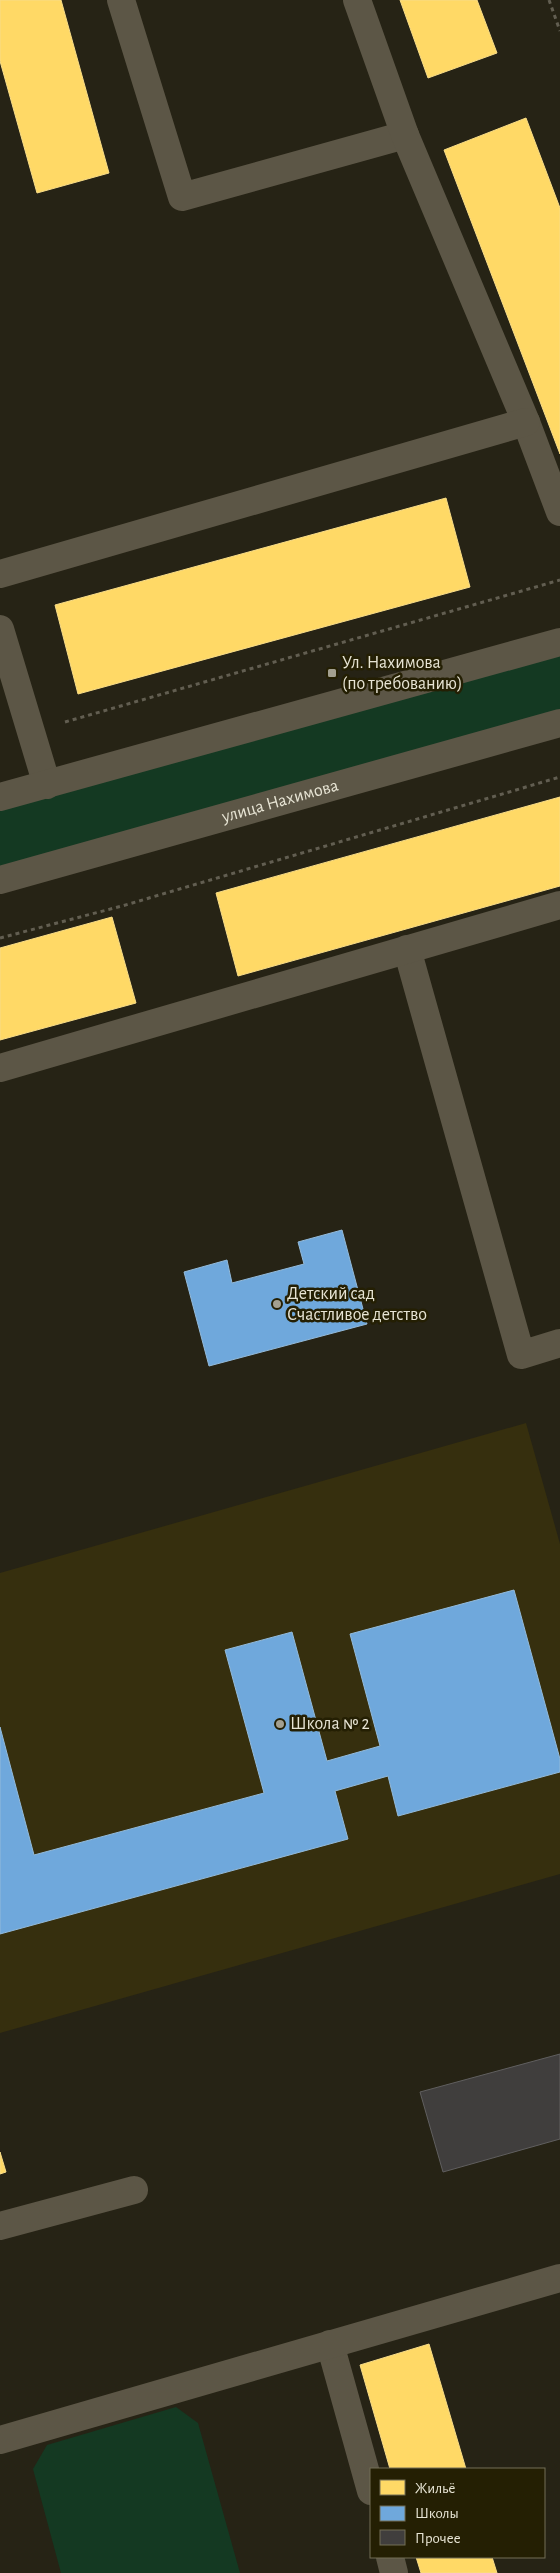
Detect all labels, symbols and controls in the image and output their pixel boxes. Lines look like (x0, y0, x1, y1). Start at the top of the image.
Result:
place label: Ул. Нахимова (по требованию) (342, 654, 463, 693)
marker: Ул. Нахимова (по требованию) (326, 667, 338, 679)
street label: улица Нахимова (219, 777, 340, 827)
place label: Детский сад Счастливое детство (287, 1285, 427, 1324)
marker: Детский сад Счастливое детство (271, 1298, 283, 1310)
place label: Школа № 2 (290, 1715, 370, 1733)
marker: Школа № 2 (274, 1718, 286, 1730)
legend (370, 2468, 545, 2558)
text: Жильё (415, 2481, 455, 2496)
text: Школы (415, 2506, 459, 2521)
text: Прочее (415, 2531, 461, 2546)

